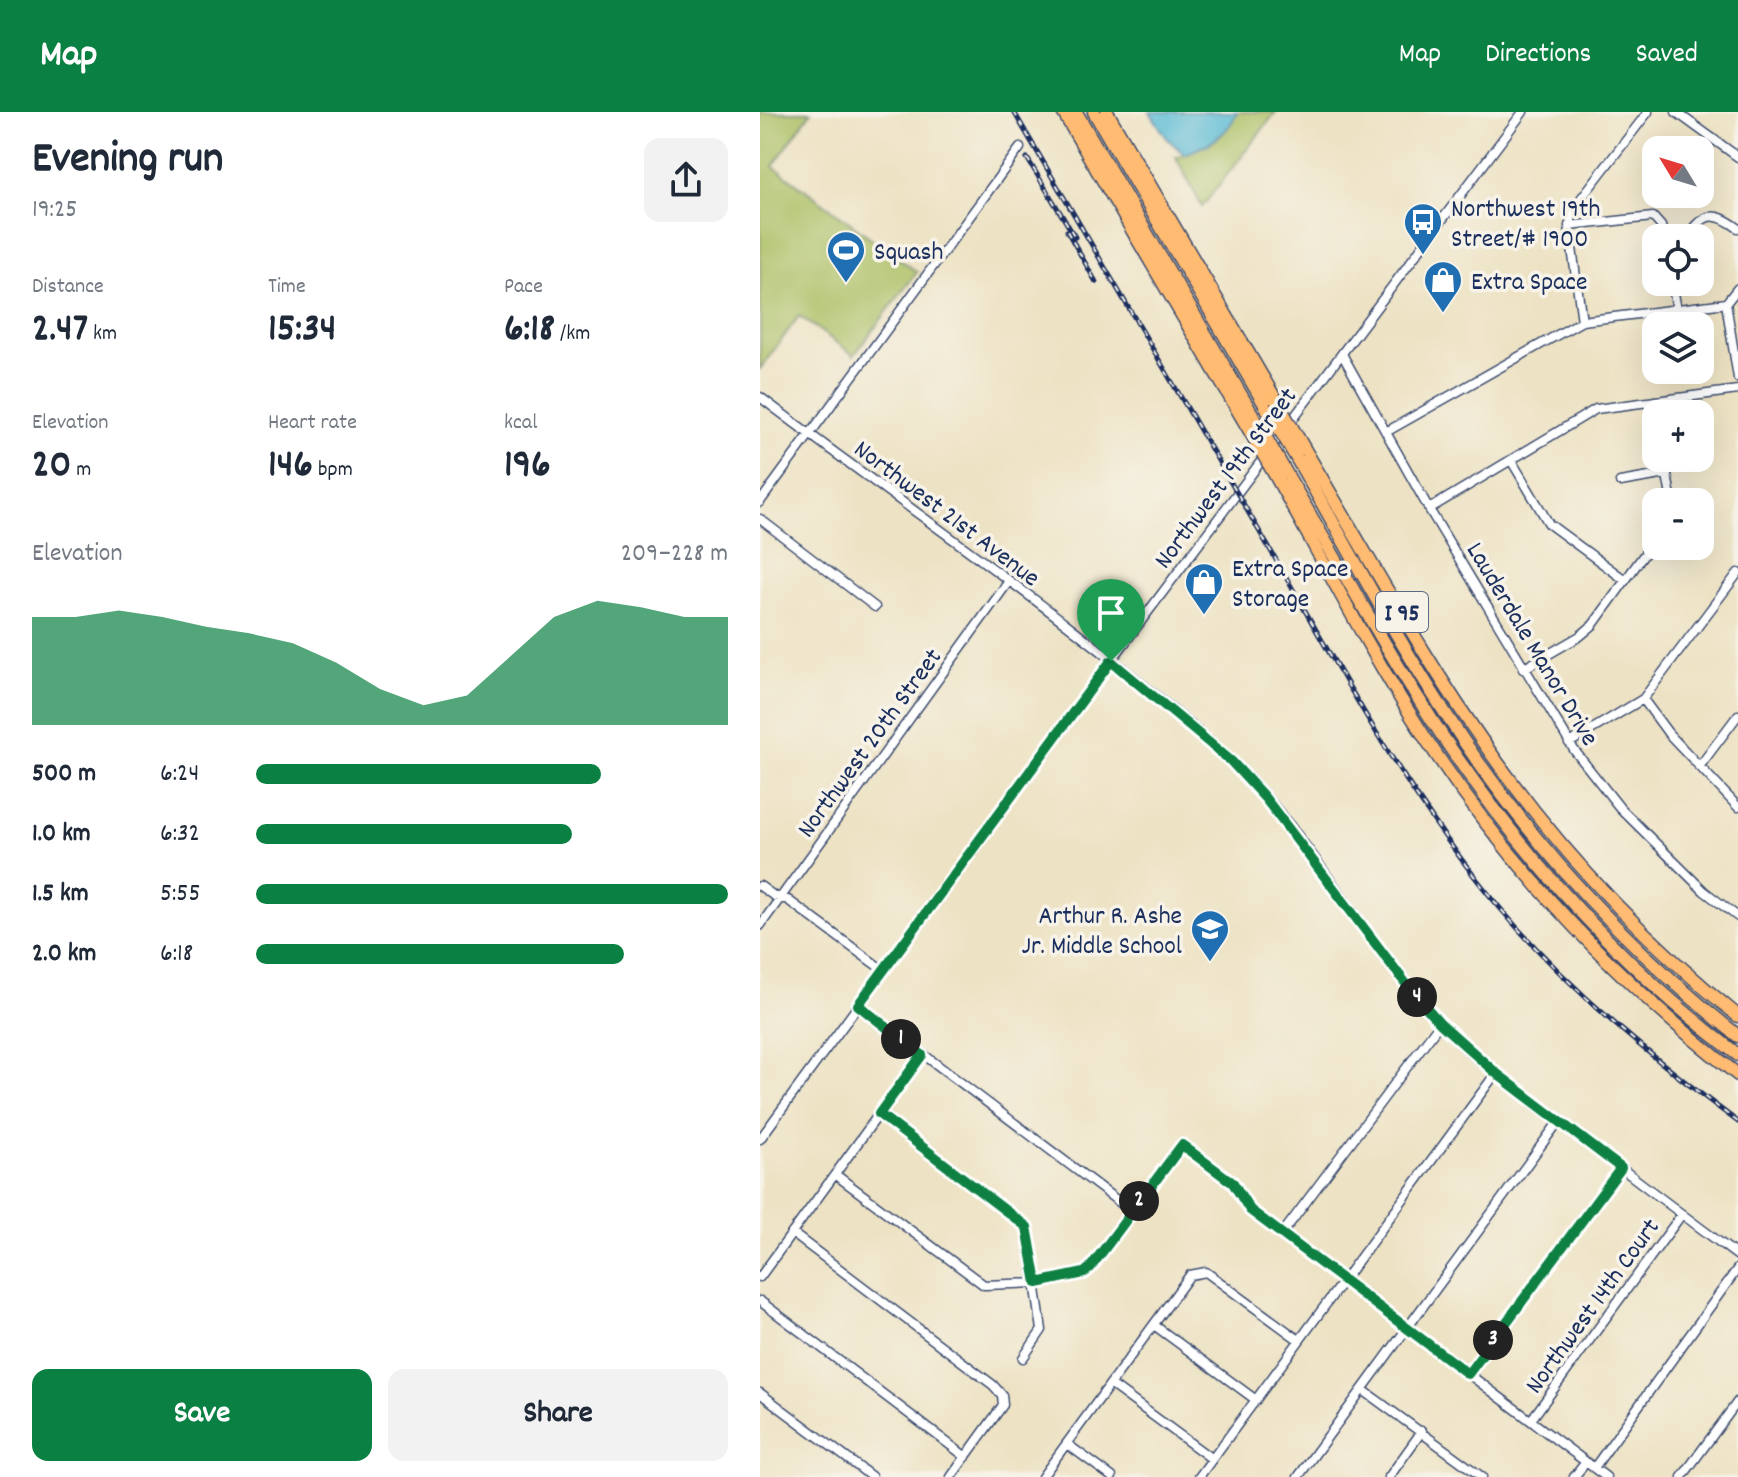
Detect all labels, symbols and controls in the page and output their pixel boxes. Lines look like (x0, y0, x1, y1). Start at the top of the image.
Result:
text: Map (40, 29, 98, 84)
text: Map (1399, 36, 1441, 76)
text: Directions (1485, 36, 1591, 76)
text: Saved (1635, 36, 1698, 76)
text: Evening run (32, 130, 223, 193)
north arrow (1642, 136, 1714, 208)
map controls (1642, 136, 1714, 560)
button: share (644, 138, 728, 222)
text: 19:25 (32, 192, 77, 229)
place label: Northwest 19th Street/# 1900 (1451, 192, 1600, 259)
bus stop icon: Northwest 19th Street/# 1900 (1402, 201, 1444, 256)
button: locate (1642, 224, 1714, 296)
sports icon: Squash (825, 229, 867, 284)
place label: Squash (874, 235, 943, 272)
shop icon: Extra Space (1422, 259, 1464, 314)
place label: Extra Space (1471, 265, 1587, 302)
text: Distance (32, 272, 104, 303)
text: Time (268, 272, 306, 303)
text: Pace (504, 272, 543, 303)
text: 2.47 (32, 303, 88, 360)
text: 15:34 (268, 303, 336, 360)
text: 6:18 (504, 303, 555, 360)
button: layers (1642, 312, 1714, 384)
text: km (88, 319, 117, 350)
text: /km (555, 319, 591, 350)
street label: Northwest 19th Street (1146, 380, 1308, 577)
button: + (1642, 400, 1714, 472)
text: Elevation (32, 408, 109, 439)
text: Heart rate (268, 408, 357, 439)
text: kcal (504, 408, 537, 439)
street label: Northwest 21st Avenue (845, 432, 1047, 597)
text: 20 (32, 439, 71, 496)
text: 146 (268, 439, 313, 496)
text: 196 (504, 439, 551, 496)
text: m (71, 455, 91, 486)
text: bpm (313, 455, 353, 486)
button: − (1642, 488, 1714, 560)
text: Elevation (32, 536, 122, 573)
text: 209–228 m (621, 536, 728, 573)
street label: Lauderdale Manor Drive (1455, 536, 1607, 754)
place label: Extra Space Storage (1232, 552, 1348, 619)
shop icon: Extra Space Storage (1183, 561, 1225, 616)
pin (1077, 579, 1145, 661)
icon: arrive (1089, 591, 1133, 635)
road number: I 95 (1376, 592, 1428, 632)
street label: Northwest 20th Street (789, 641, 953, 847)
text: 500 m (32, 756, 96, 793)
text: 6:24 (160, 756, 199, 793)
text: 1.0 km (32, 816, 91, 853)
text: 6:32 (160, 816, 200, 853)
text: 1.5 km (32, 876, 89, 913)
text: 5:55 (160, 876, 200, 913)
place label: Arthur R. Ashe Jr. Middle School (1022, 899, 1182, 966)
school or university icon: Arthur R. Ashe Jr. Middle School (1189, 908, 1231, 963)
text: 2.0 km (32, 936, 96, 973)
text: 6:18 (160, 936, 193, 973)
pin: 4 (1397, 977, 1437, 1017)
text: 4 (1412, 981, 1422, 1012)
pin: 1 (881, 1019, 921, 1059)
text: 1 (899, 1023, 903, 1054)
pin: 2 (1119, 1181, 1159, 1221)
text: 2 (1134, 1185, 1144, 1216)
street label: Northwest 14th Court (1517, 1211, 1670, 1402)
pin: 3 (1473, 1320, 1513, 1360)
text: 3 (1488, 1324, 1498, 1355)
button: Save (32, 1369, 372, 1461)
button: Share (388, 1369, 728, 1461)

